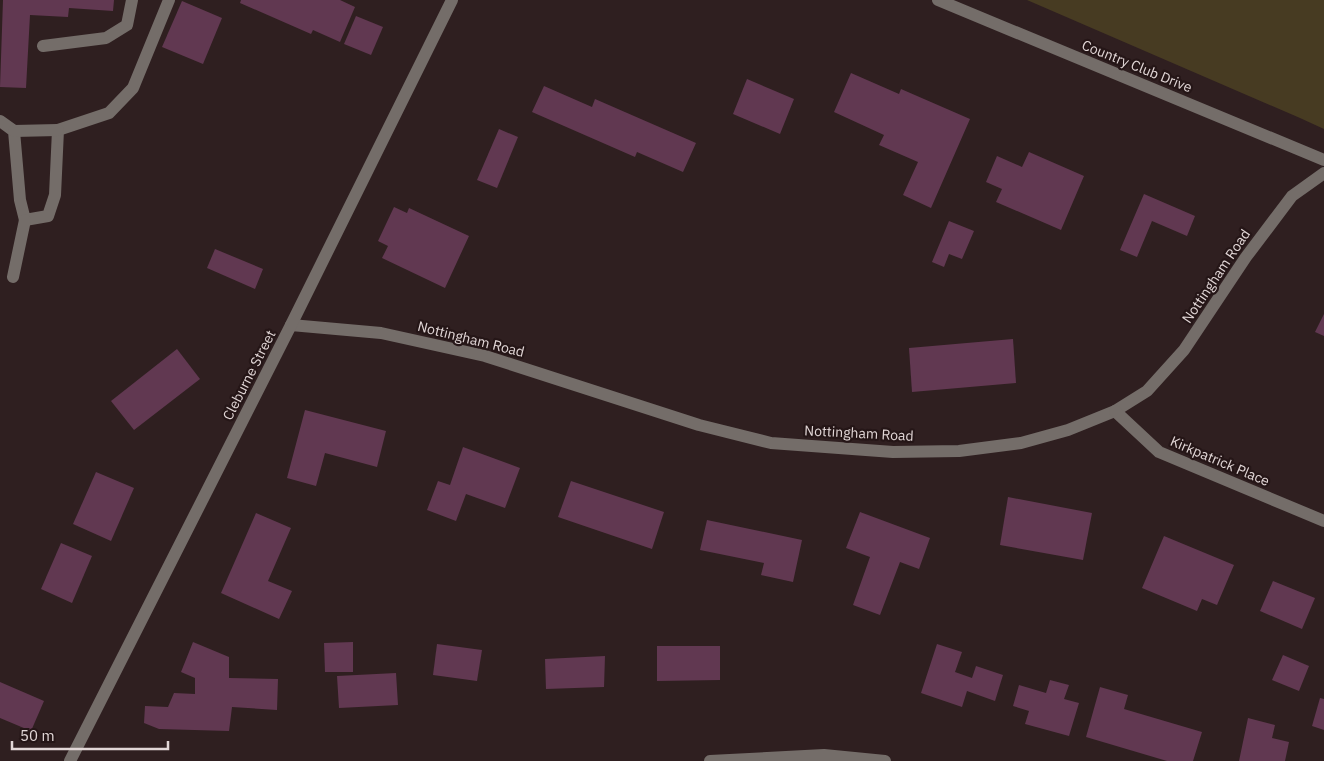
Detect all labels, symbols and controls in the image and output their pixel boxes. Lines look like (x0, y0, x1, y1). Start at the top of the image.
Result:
street label: Country Club Drive (1079, 36, 1195, 96)
street label: Nottingham Road (1178, 226, 1254, 326)
street label: Nottingham Road (416, 317, 526, 361)
street label: Cleburne Street (219, 327, 279, 423)
street label: Nottingham Road (804, 421, 914, 445)
street label: Kirkpatrick Place (1168, 432, 1273, 490)
scale bar (12, 718, 169, 750)
text: 50 m (20, 726, 55, 745)

